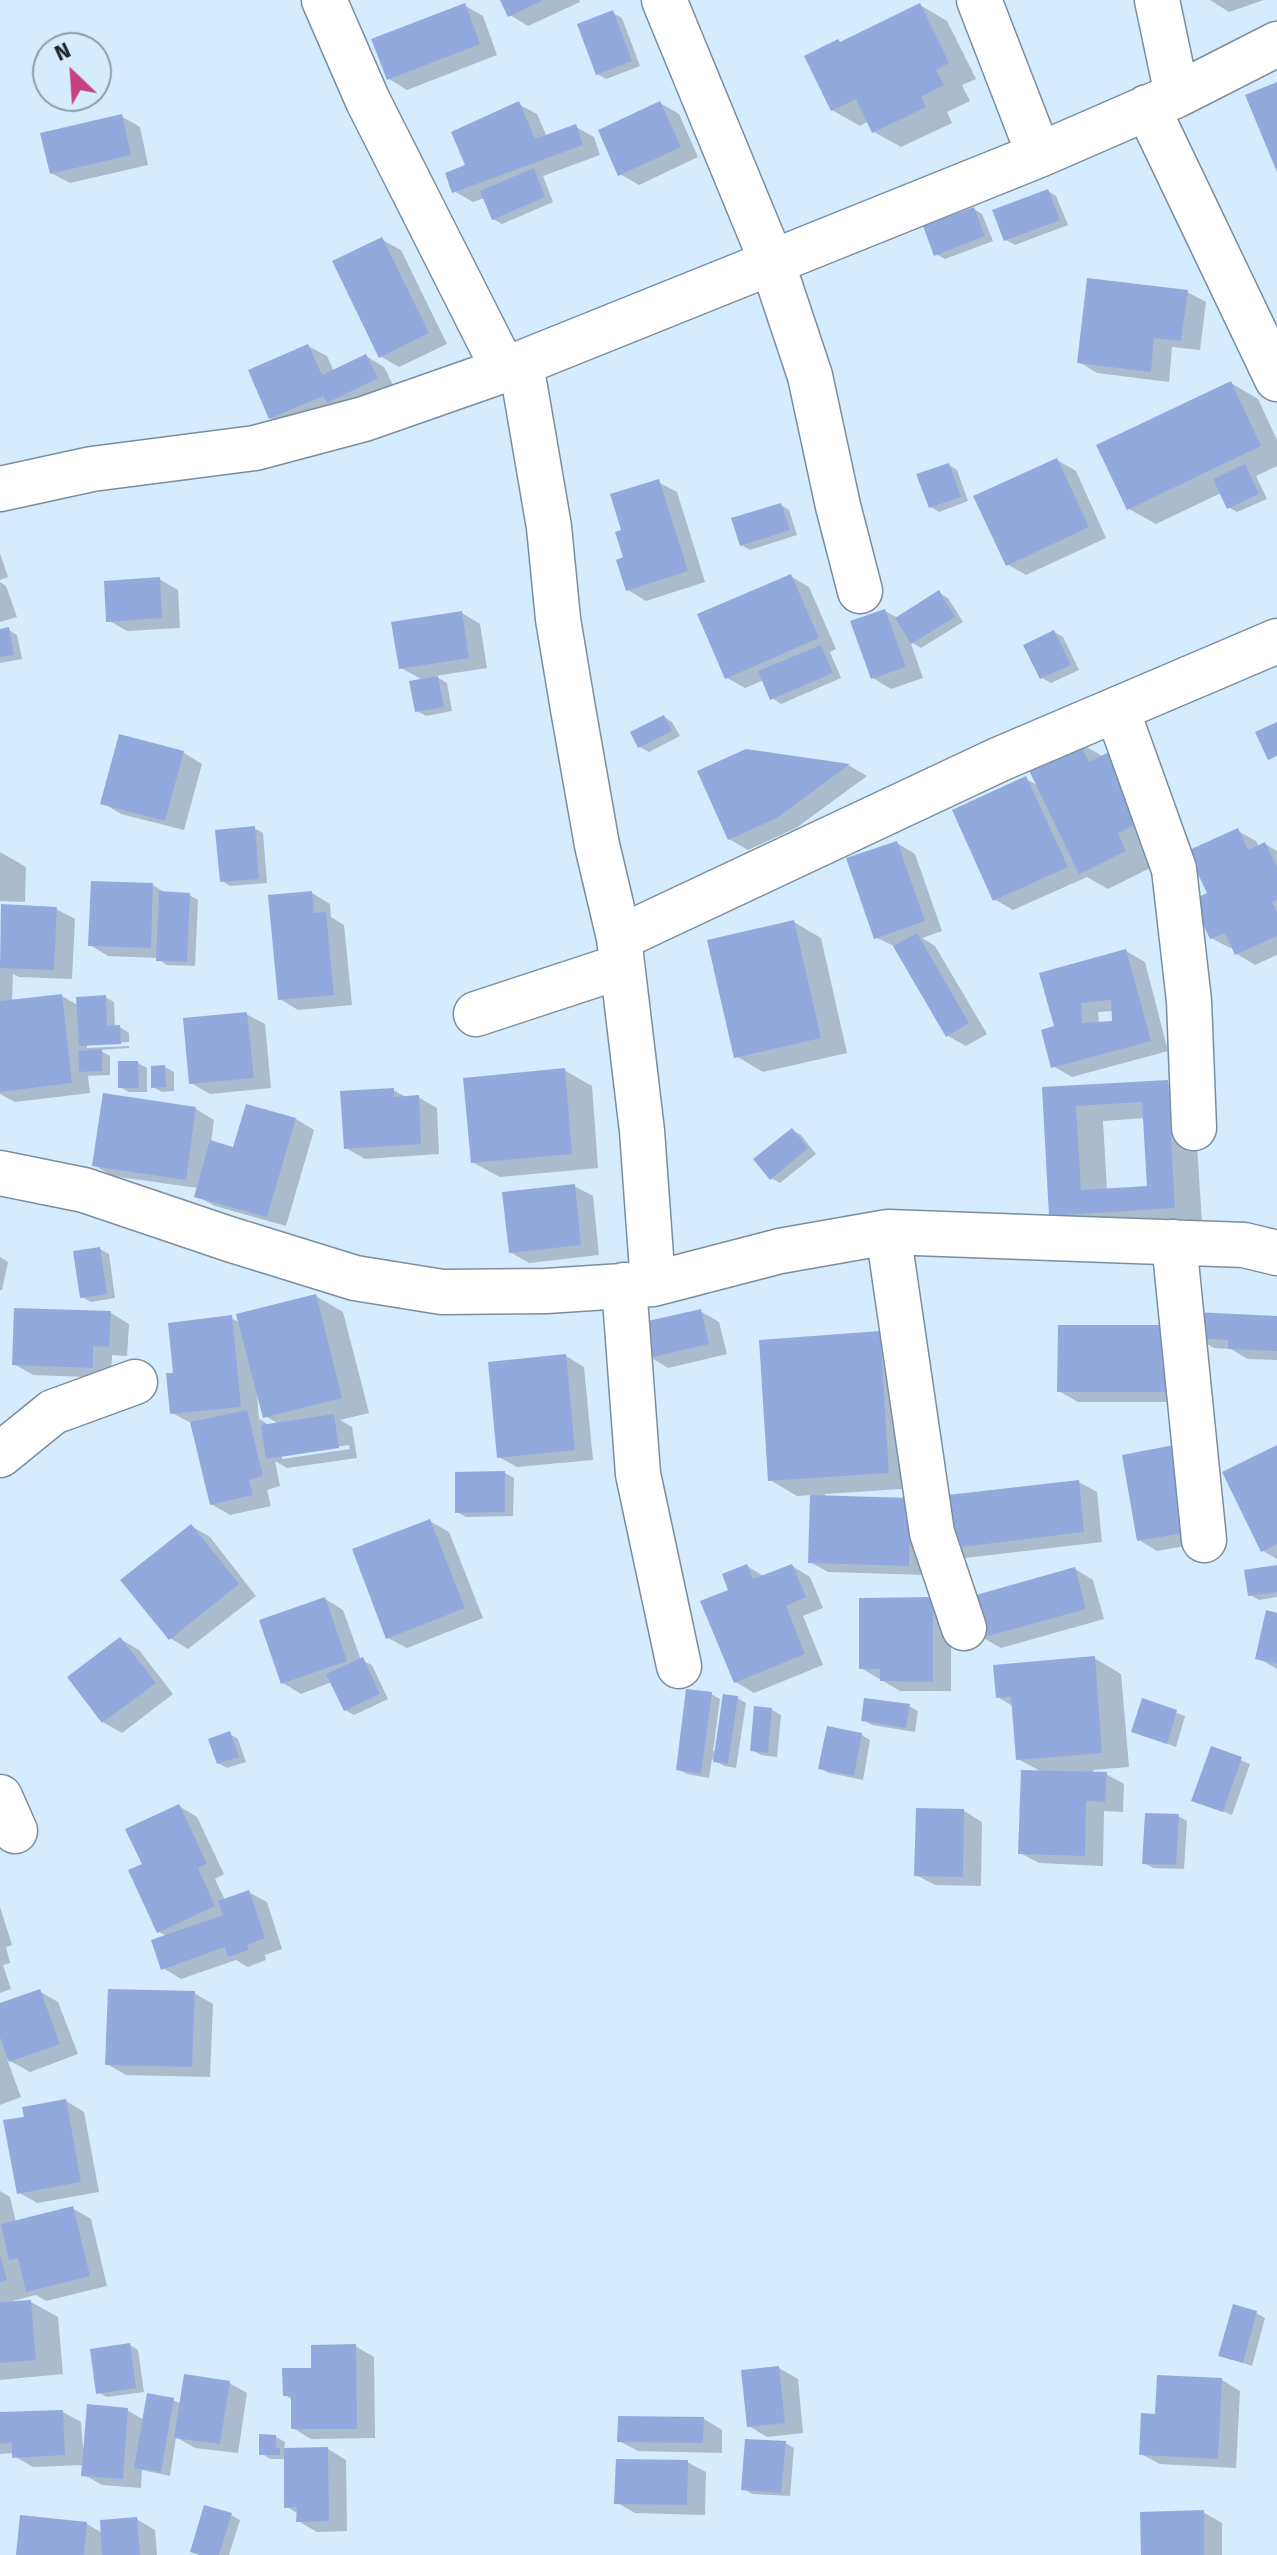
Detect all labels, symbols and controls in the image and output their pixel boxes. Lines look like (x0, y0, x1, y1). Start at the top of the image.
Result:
north arrow (32, 32, 112, 112)
text: N (50, 36, 75, 67)

